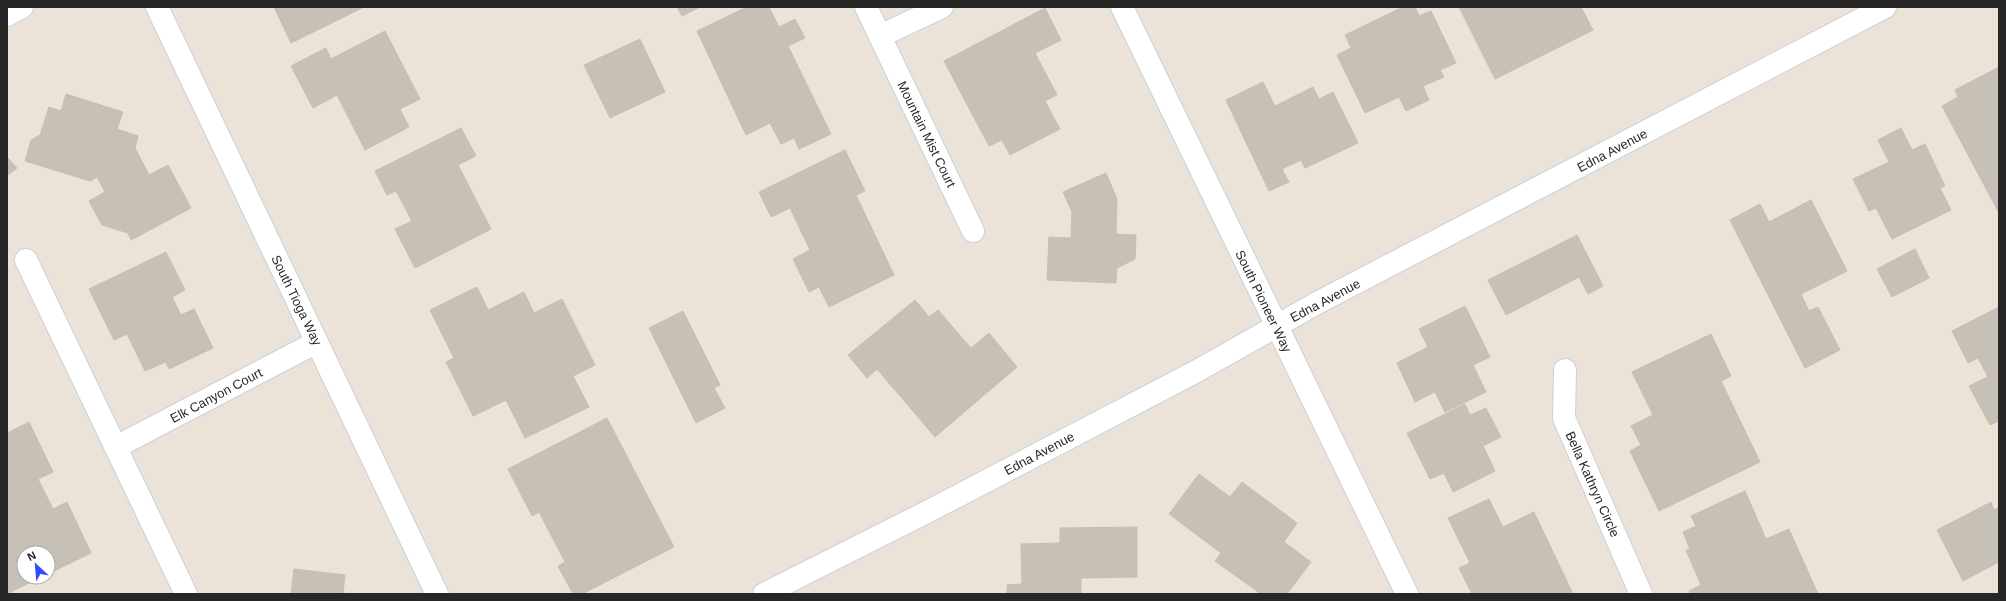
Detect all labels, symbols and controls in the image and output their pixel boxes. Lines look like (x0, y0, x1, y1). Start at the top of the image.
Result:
street label: Mountain Mist Court (894, 79, 959, 190)
street label: Edna Avenue (1575, 126, 1650, 175)
street label: South Pioneer Way (1232, 248, 1295, 355)
street label: South Tioga Way (268, 253, 325, 348)
street label: Edna Avenue (1288, 276, 1363, 325)
street label: Elk Canyon Court (168, 365, 265, 426)
street label: Edna Avenue (1002, 429, 1077, 478)
street label: Bella Kathryn Circle (1562, 429, 1623, 539)
north arrow (16, 545, 56, 585)
text: N (25, 549, 38, 563)

